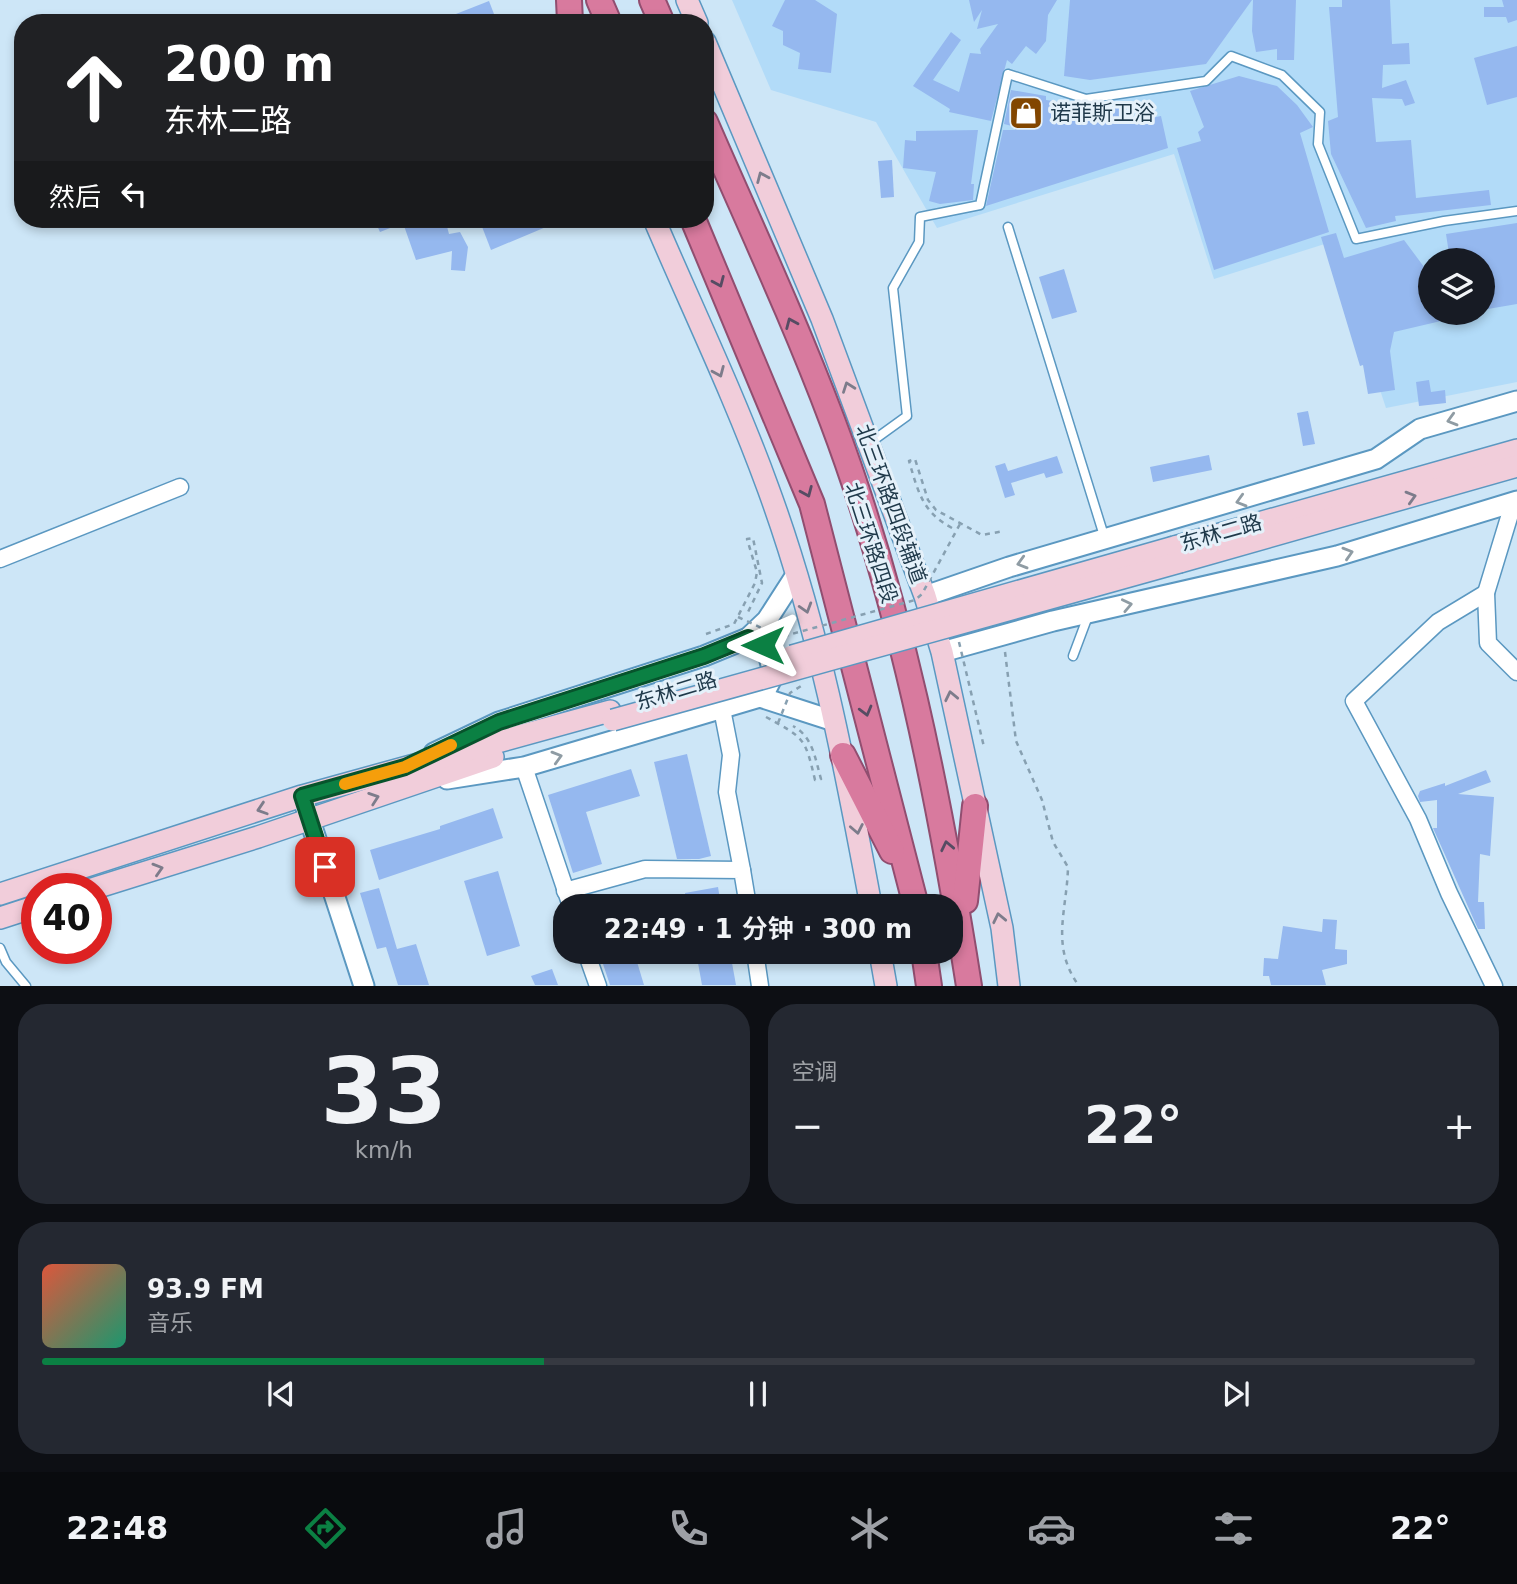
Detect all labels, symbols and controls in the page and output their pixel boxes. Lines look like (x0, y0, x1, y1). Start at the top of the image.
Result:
text: 200 m (164, 36, 334, 93)
icon: ahead (49, 42, 140, 133)
shop icon: 诺菲斯卫浴 (1007, 94, 1045, 132)
place label: 诺菲斯卫浴 (1050, 101, 1155, 125)
text: 东林二路 (164, 102, 292, 140)
one-way arrow (756, 171, 770, 184)
icon: left (115, 175, 153, 213)
text: 然后 (49, 182, 101, 212)
map controls (1418, 248, 1495, 325)
button: layers (1418, 248, 1495, 325)
one-way arrow (711, 275, 725, 287)
one-way arrow (786, 318, 800, 330)
one-way arrow (710, 365, 724, 377)
one-way arrow (842, 382, 856, 394)
one-way arrow (1446, 412, 1458, 427)
street label: 北三环路四段辅道 (850, 421, 932, 587)
street label: 北三环路四段 (840, 479, 902, 607)
one-way arrow (799, 484, 813, 497)
one-way arrow (1405, 490, 1417, 505)
one-way arrow (1235, 492, 1247, 507)
street label: 东林二路 (1177, 510, 1265, 556)
one-way arrow (1341, 547, 1354, 561)
one-way arrow (1016, 554, 1028, 569)
one-way arrow (1121, 599, 1133, 613)
one-way arrow (797, 602, 812, 614)
position arrow (726, 608, 800, 682)
street label: 东林二路 (632, 667, 720, 715)
one-way arrow (945, 690, 960, 702)
one-way arrow (858, 705, 872, 717)
one-way arrow (551, 751, 563, 766)
one-way arrow (367, 792, 379, 806)
one-way arrow (256, 801, 268, 815)
one-way arrow (848, 823, 863, 835)
pin (295, 837, 355, 897)
one-way arrow (940, 840, 955, 852)
icon: arrive (306, 848, 344, 886)
one-way arrow (151, 862, 163, 877)
speed limit sign: 40 (21, 873, 112, 964)
one-way arrow (993, 912, 1008, 924)
text: 22:49 · 1 分钟 · 300 m (604, 914, 912, 944)
text: 33 (320, 1039, 447, 1144)
text: 空调 (792, 1059, 838, 1085)
text: 22° (1084, 1095, 1182, 1155)
text: − (792, 1104, 823, 1148)
text: + (1443, 1104, 1475, 1148)
text: km/h (355, 1137, 413, 1163)
text: 93.9 FM (147, 1274, 264, 1304)
text: 音乐 (147, 1310, 193, 1336)
icon: previous (262, 1375, 300, 1413)
icon: pause (739, 1375, 777, 1413)
icon: next (1217, 1375, 1255, 1413)
icon: directions (301, 1504, 350, 1553)
icon: music (482, 1504, 531, 1553)
icon: phone (664, 1504, 713, 1553)
icon: climate (845, 1504, 894, 1553)
icon: car (1027, 1504, 1076, 1553)
icon: filters (1209, 1504, 1258, 1553)
text: 22:48 (66, 1509, 168, 1547)
text: 22° (1390, 1509, 1451, 1547)

